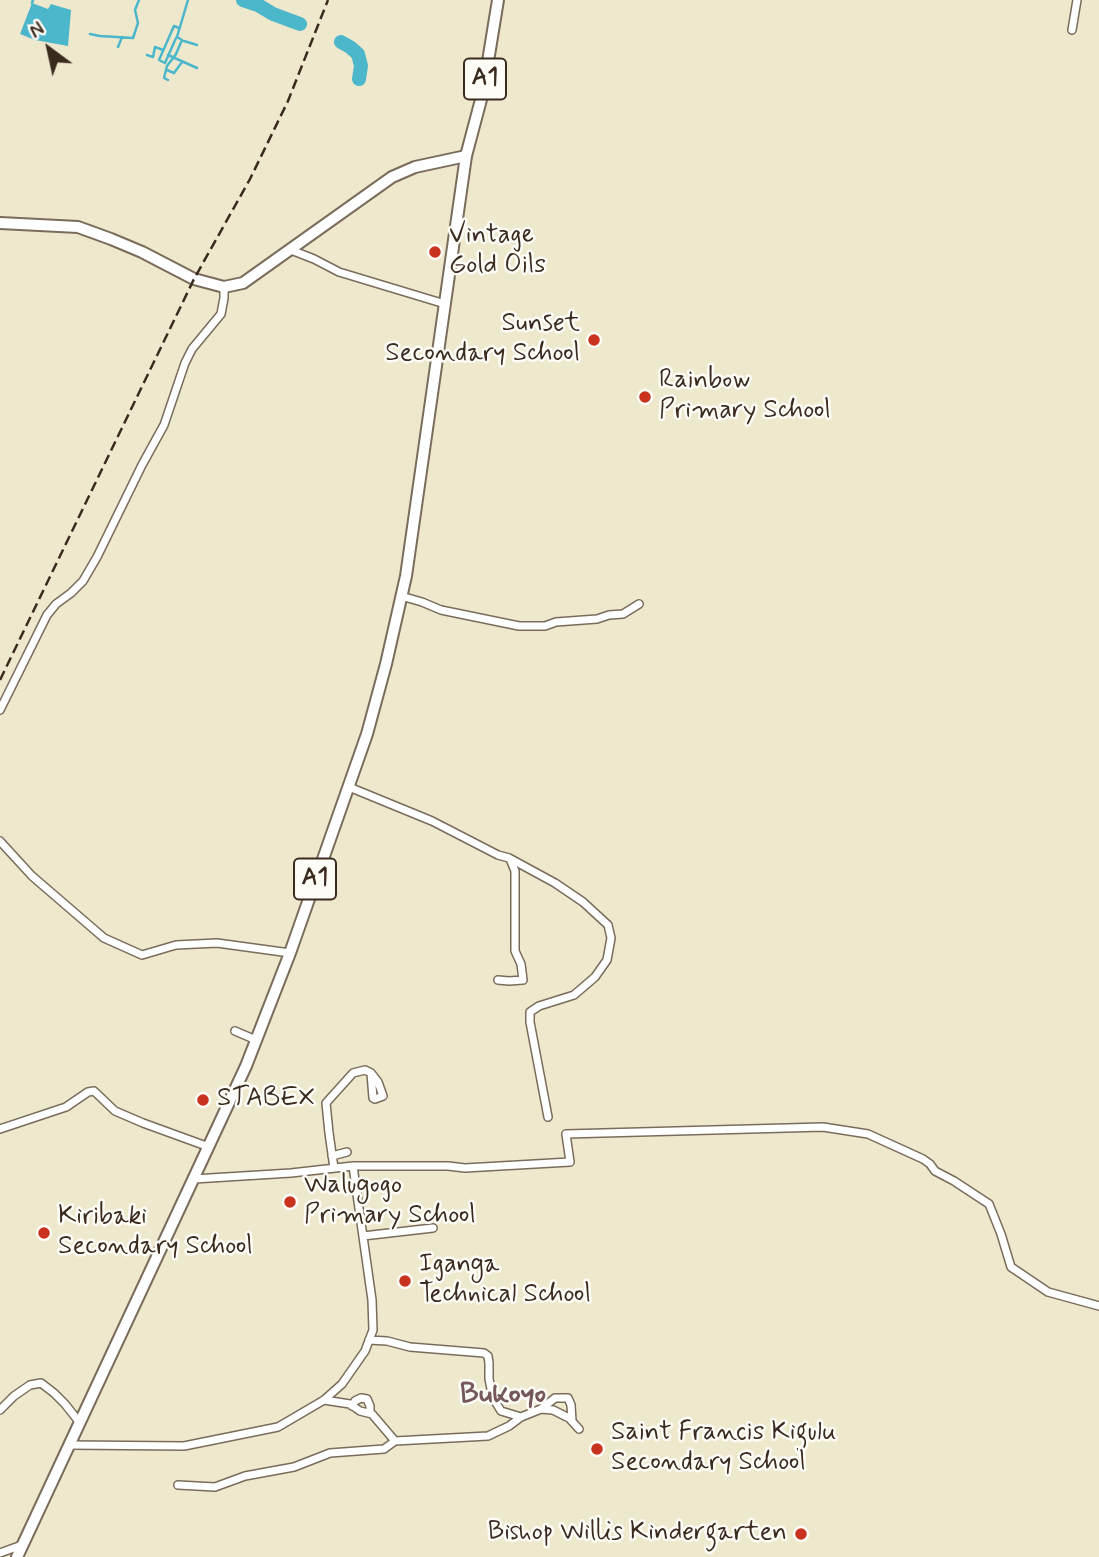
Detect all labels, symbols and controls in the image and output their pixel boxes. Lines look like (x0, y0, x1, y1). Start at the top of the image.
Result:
north arrow (14, 14, 84, 84)
text: N (25, 17, 49, 45)
road number: A1 (464, 58, 506, 100)
place label: Vintage Gold Oils (449, 221, 546, 282)
marker: Vintage Gold Oils (427, 244, 443, 260)
place label: Sunset Secondary School (385, 309, 580, 370)
marker: Sunset Secondary School (586, 332, 602, 348)
place label: Rainbow Primary School (659, 366, 831, 428)
marker: Rainbow Primary School (637, 389, 653, 405)
road number: A1 (294, 858, 336, 900)
place label: STABEX (217, 1084, 315, 1116)
marker: STABEX (195, 1092, 211, 1108)
place label: Walugogo Primary School (304, 1171, 476, 1232)
marker: Walugogo Primary School (282, 1194, 298, 1210)
place label: Kiribaki Secondary School (58, 1202, 253, 1264)
marker: Kiribaki Secondary School (36, 1225, 52, 1241)
place label: Iganga Technical School (419, 1250, 591, 1312)
marker: Iganga Technical School (397, 1273, 413, 1289)
district label: Bukoyo (460, 1378, 546, 1414)
place label: Saint Francis Kigulu Secondary School (611, 1418, 836, 1480)
marker: Saint Francis Kigulu Secondary School (589, 1441, 605, 1457)
place label: Bishop Willis Kindergarten (488, 1518, 787, 1550)
marker: Bishop Willis Kindergarten (793, 1526, 809, 1542)

